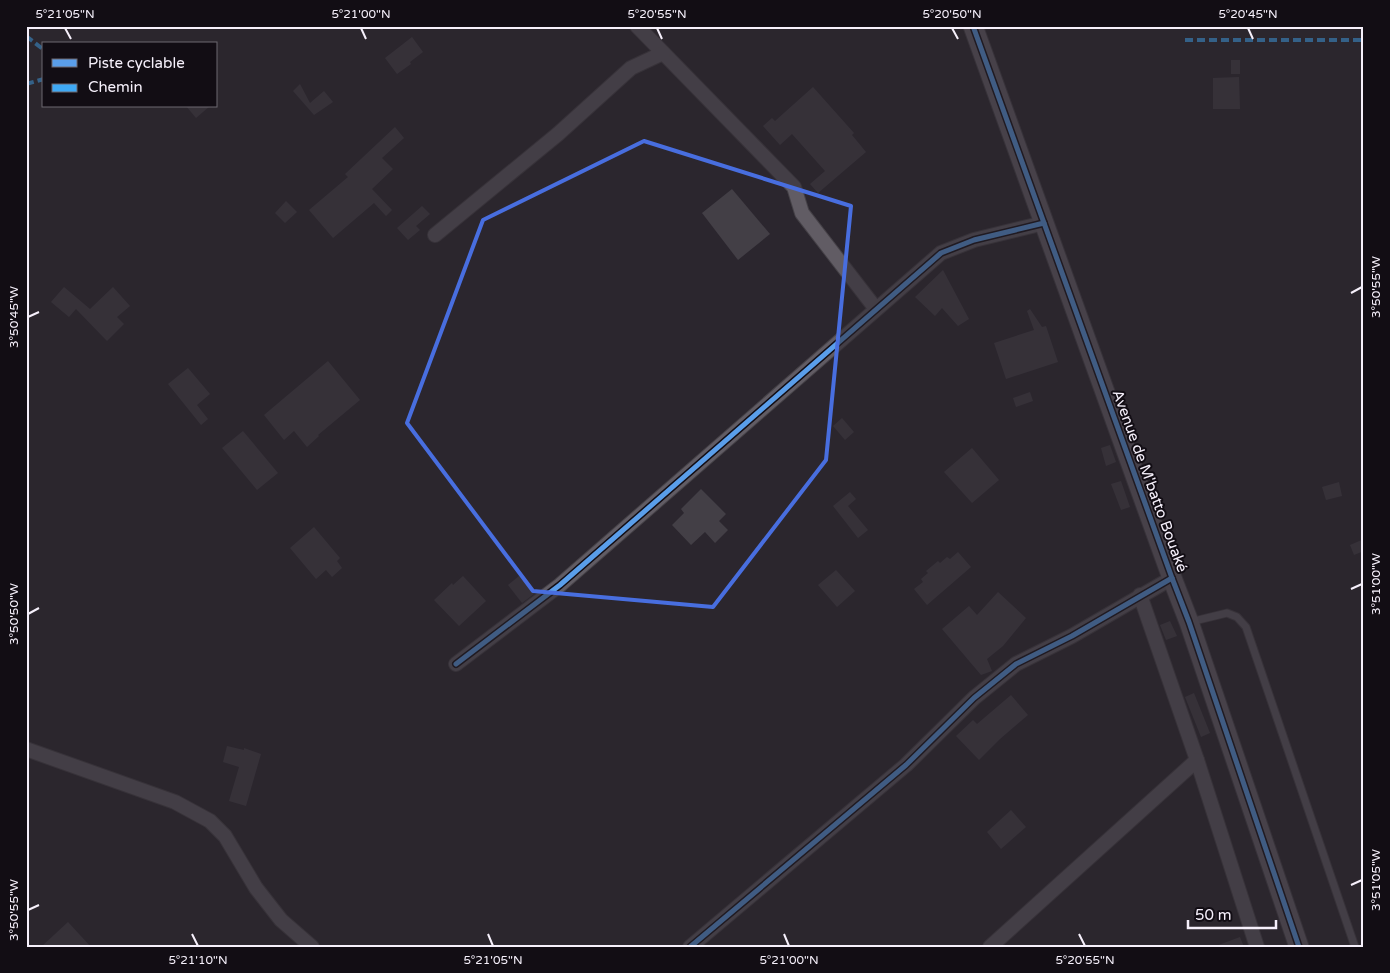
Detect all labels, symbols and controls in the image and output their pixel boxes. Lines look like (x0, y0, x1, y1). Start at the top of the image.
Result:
text: 5°21'05"N (35, 7, 95, 21)
text: 5°21'00"N (331, 7, 391, 21)
text: 5°20'55"N (627, 7, 687, 21)
text: 5°20'50"N (922, 7, 982, 21)
text: 5°20'45"N (1218, 7, 1278, 21)
legend (42, 42, 218, 108)
text: Piste cyclable (88, 54, 185, 72)
text: Chemin (88, 78, 143, 96)
text: 3°50'55"W (1369, 256, 1383, 318)
text: 3°50'45"W (7, 286, 21, 348)
street label: Avenue de M'batto Bouaké (1109, 387, 1191, 575)
text: 3°51'00"W (1369, 553, 1383, 615)
text: 3°50'50"W (7, 583, 21, 645)
text: 3°51'05"W (1369, 849, 1383, 911)
text: 3°50'55"W (7, 879, 21, 941)
scale bar (1188, 898, 1275, 930)
text: 50 m (1195, 906, 1232, 924)
text: 5°21'10"N (168, 953, 228, 967)
text: 5°21'05"N (463, 953, 523, 967)
text: 5°21'00"N (759, 953, 819, 967)
text: 5°20'55"N (1055, 953, 1115, 967)

